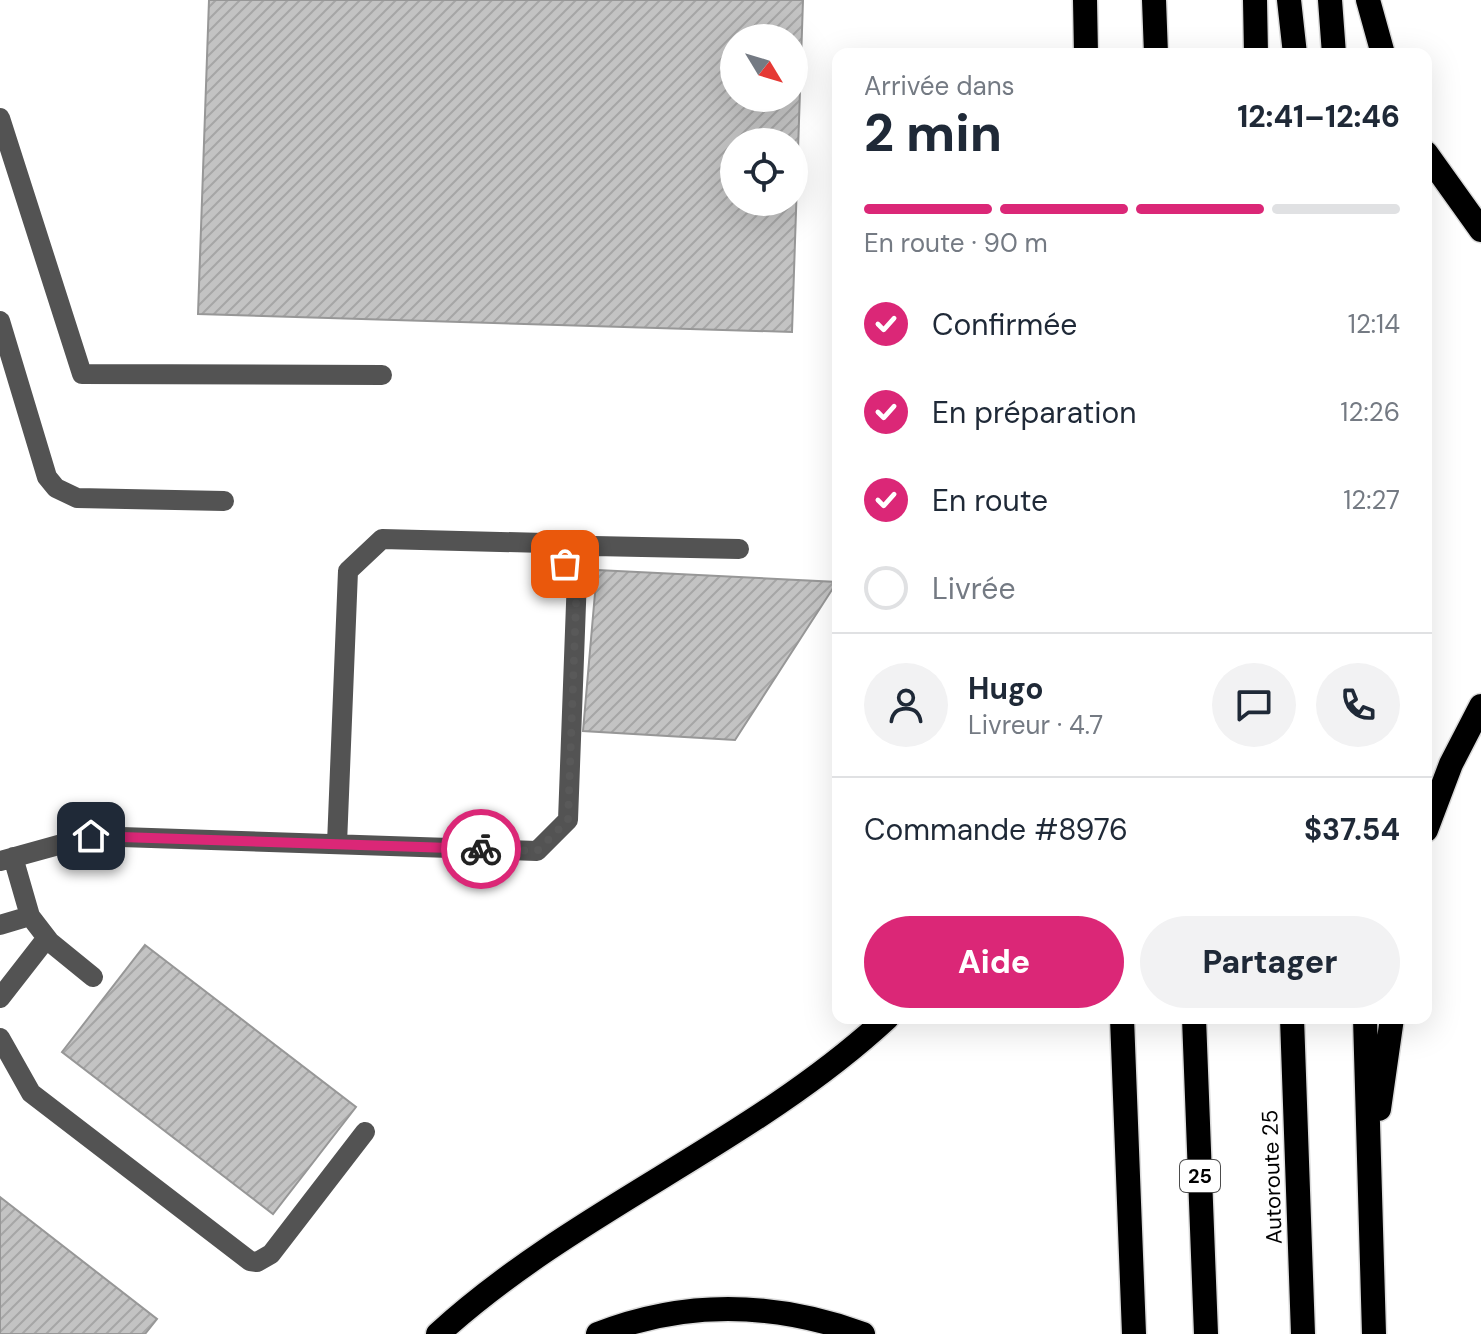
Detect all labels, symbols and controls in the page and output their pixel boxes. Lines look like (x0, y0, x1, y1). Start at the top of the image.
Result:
north arrow (720, 24, 808, 112)
map controls (720, 24, 808, 216)
text: Arrivée dans (864, 69, 1015, 103)
text: 12:41–12:46 (1237, 97, 1400, 136)
text: 2 min (864, 99, 1002, 167)
button: locate (720, 128, 808, 216)
text: En route · 90 m (864, 226, 1048, 260)
icon: check (864, 302, 908, 346)
text: Confirmée (932, 305, 1077, 344)
text: 12:14 (1348, 307, 1400, 341)
icon: check (864, 390, 908, 434)
text: En préparation (932, 393, 1137, 432)
text: 12:26 (1340, 395, 1400, 429)
icon: check (864, 478, 908, 522)
text: En route (932, 481, 1048, 520)
text: 12:27 (1343, 483, 1400, 517)
pin (531, 530, 599, 598)
icon: bag (543, 542, 587, 586)
text: Livrée (932, 569, 1015, 608)
button: person (864, 663, 948, 747)
button: chat (1212, 663, 1296, 747)
button: phone (1316, 663, 1400, 747)
text: Hugo (968, 669, 1043, 708)
text: Livreur · 4.7 (968, 708, 1103, 742)
pin (57, 802, 125, 870)
courier (441, 809, 521, 889)
text: Commande #8976 (864, 810, 1128, 849)
text: $37.54 (1304, 810, 1400, 849)
icon: home (69, 814, 113, 858)
icon: bike (459, 827, 503, 871)
button: Aide (864, 916, 1124, 1008)
button: Partager (1140, 916, 1400, 1008)
street label: Autoroute 25 (1255, 1109, 1289, 1245)
road number: 25 (1180, 1160, 1220, 1192)

